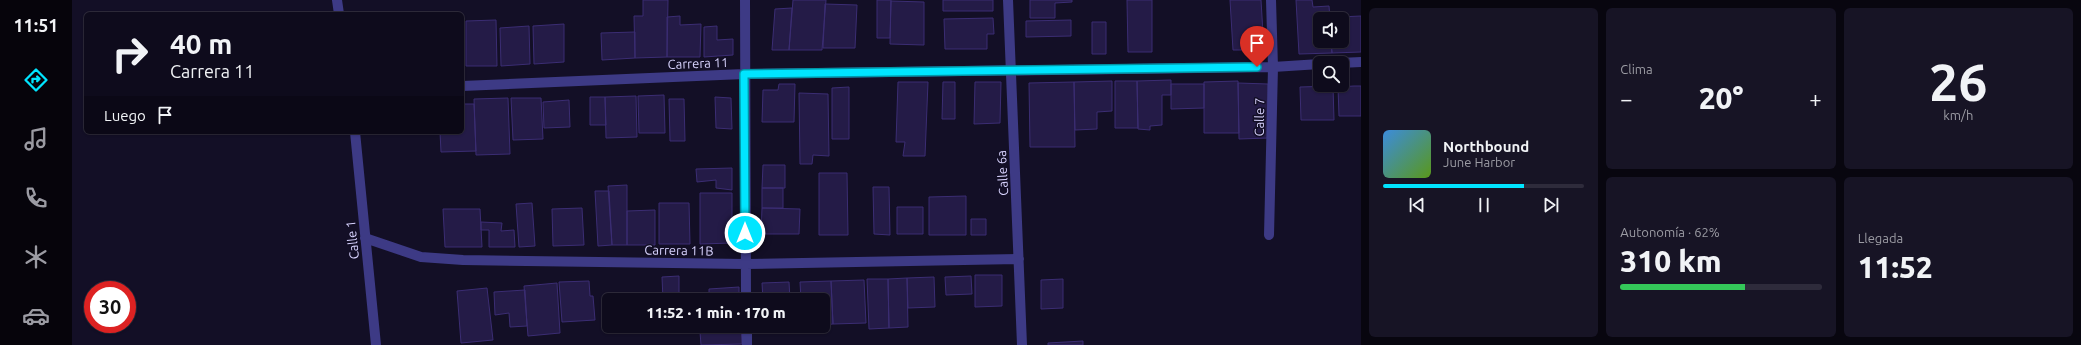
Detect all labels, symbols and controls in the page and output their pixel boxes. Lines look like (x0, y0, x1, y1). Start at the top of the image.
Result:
map controls (1313, 12, 1349, 92)
button: sound (1313, 12, 1349, 48)
text: 11:51 (13, 15, 59, 35)
pin (1240, 26, 1274, 67)
icon: right (104, 28, 156, 80)
text: 40 m (170, 28, 232, 59)
icon: arrive (1246, 32, 1268, 54)
text: 26 (1929, 53, 1988, 111)
street label: Carrera 11 (667, 55, 729, 71)
button: search (1313, 56, 1349, 92)
text: Carrera 11 (170, 61, 254, 81)
text: Clima (1620, 62, 1653, 76)
icon: directions (22, 66, 50, 94)
text: 20° (1699, 81, 1743, 115)
text: − (1620, 86, 1633, 111)
text: + (1809, 86, 1822, 111)
street label: Calle 7 (1252, 97, 1266, 137)
icon: arrive (154, 104, 176, 126)
text: Luego (104, 107, 146, 124)
text: km/h (1943, 108, 1973, 122)
icon: music (22, 125, 50, 153)
text: Northbound (1443, 138, 1529, 155)
street label: Calle 6a (994, 150, 1010, 196)
text: June Harbor (1443, 155, 1515, 169)
icon: phone (22, 184, 50, 212)
icon: previous (1406, 194, 1428, 216)
icon: pause (1473, 194, 1495, 216)
icon: next (1540, 194, 1562, 216)
position arrow (724, 212, 766, 254)
street label: Calle 1 (343, 220, 361, 260)
text: Autonomía · 62% (1620, 225, 1720, 239)
text: Llegada (1858, 231, 1903, 245)
street label: Carrera 11B (644, 242, 714, 258)
icon: climate (22, 243, 50, 271)
text: 310 km (1620, 244, 1722, 278)
text: 11:52 (1858, 250, 1933, 284)
speed limit sign: 30 (84, 281, 136, 333)
icon: car (22, 302, 50, 330)
text: 11:52 · 1 min · 170 m (646, 304, 786, 321)

